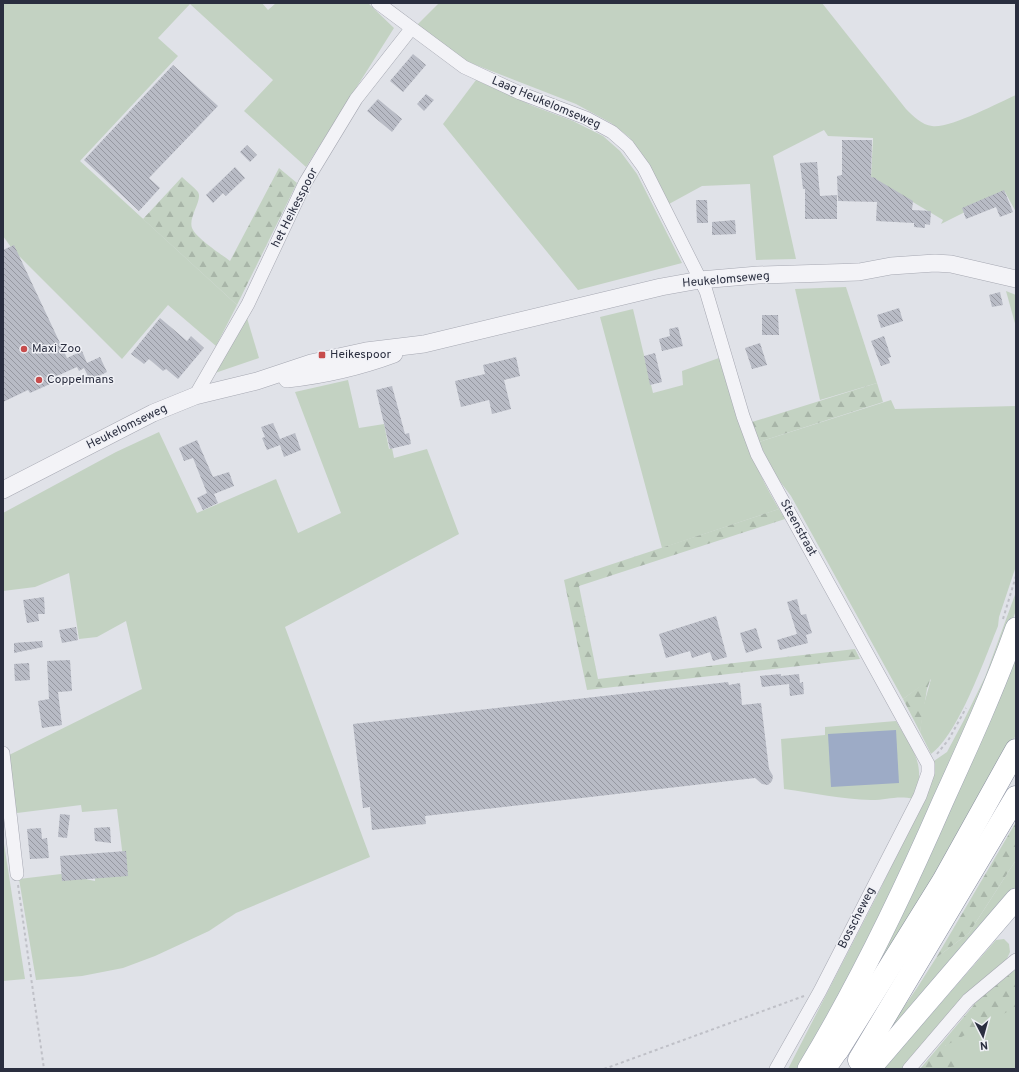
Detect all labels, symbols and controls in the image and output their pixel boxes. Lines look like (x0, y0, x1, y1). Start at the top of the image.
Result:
street label: Laag Heukelomseweg (489, 73, 603, 133)
street label: het Heikesspoor (268, 165, 322, 251)
street label: Heukelomseweg (682, 268, 770, 292)
place label: Maxi Zoo (32, 341, 81, 357)
marker: Maxi Zoo (19, 344, 29, 354)
place label: Heikespoor (330, 347, 391, 363)
marker: Heikespoor (317, 350, 327, 360)
place label: Coppelmans (47, 372, 114, 388)
marker: Coppelmans (34, 375, 44, 385)
street label: Heukelomseweg (84, 401, 170, 453)
street label: Steenstraat (776, 497, 820, 559)
street label: Bosscheweg (835, 885, 879, 951)
north arrow (963, 1016, 1003, 1056)
text: N (979, 1038, 989, 1052)

